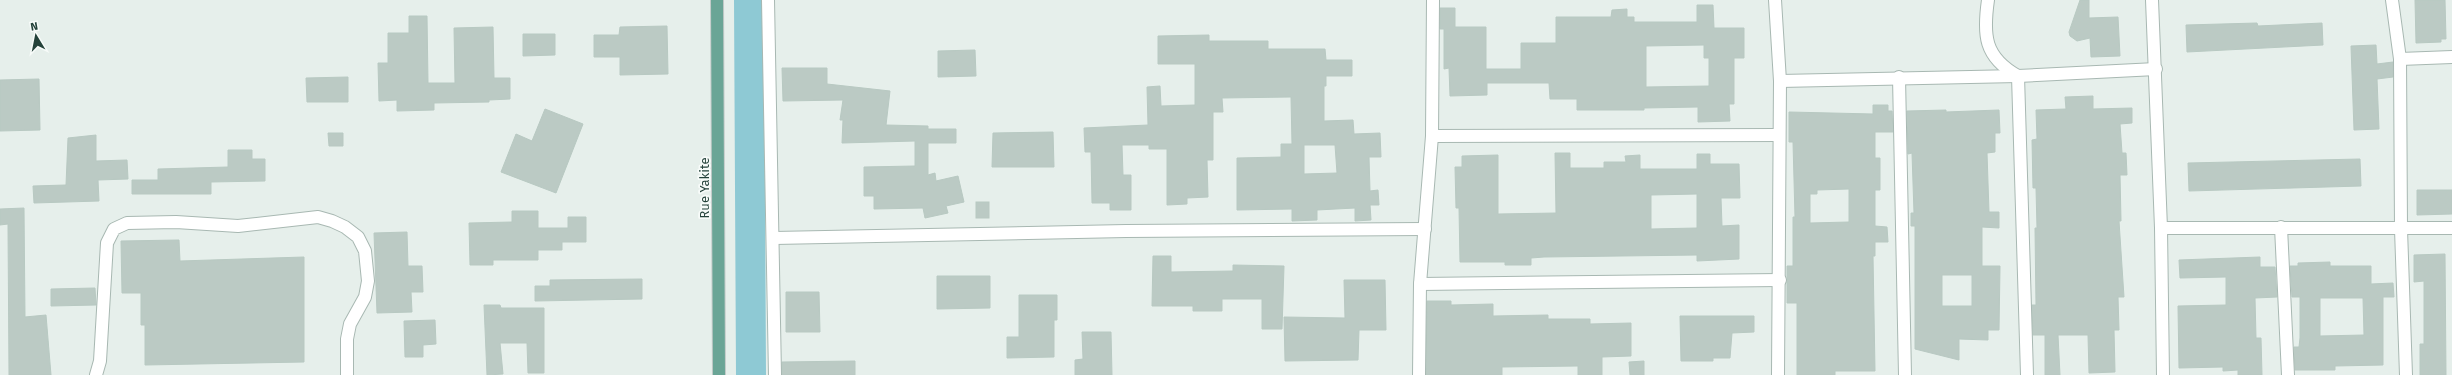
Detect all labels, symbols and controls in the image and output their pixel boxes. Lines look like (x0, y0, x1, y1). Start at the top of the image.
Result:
north arrow (16, 16, 56, 56)
text: N (30, 20, 39, 34)
street label: Rue Yakite (697, 157, 712, 219)

